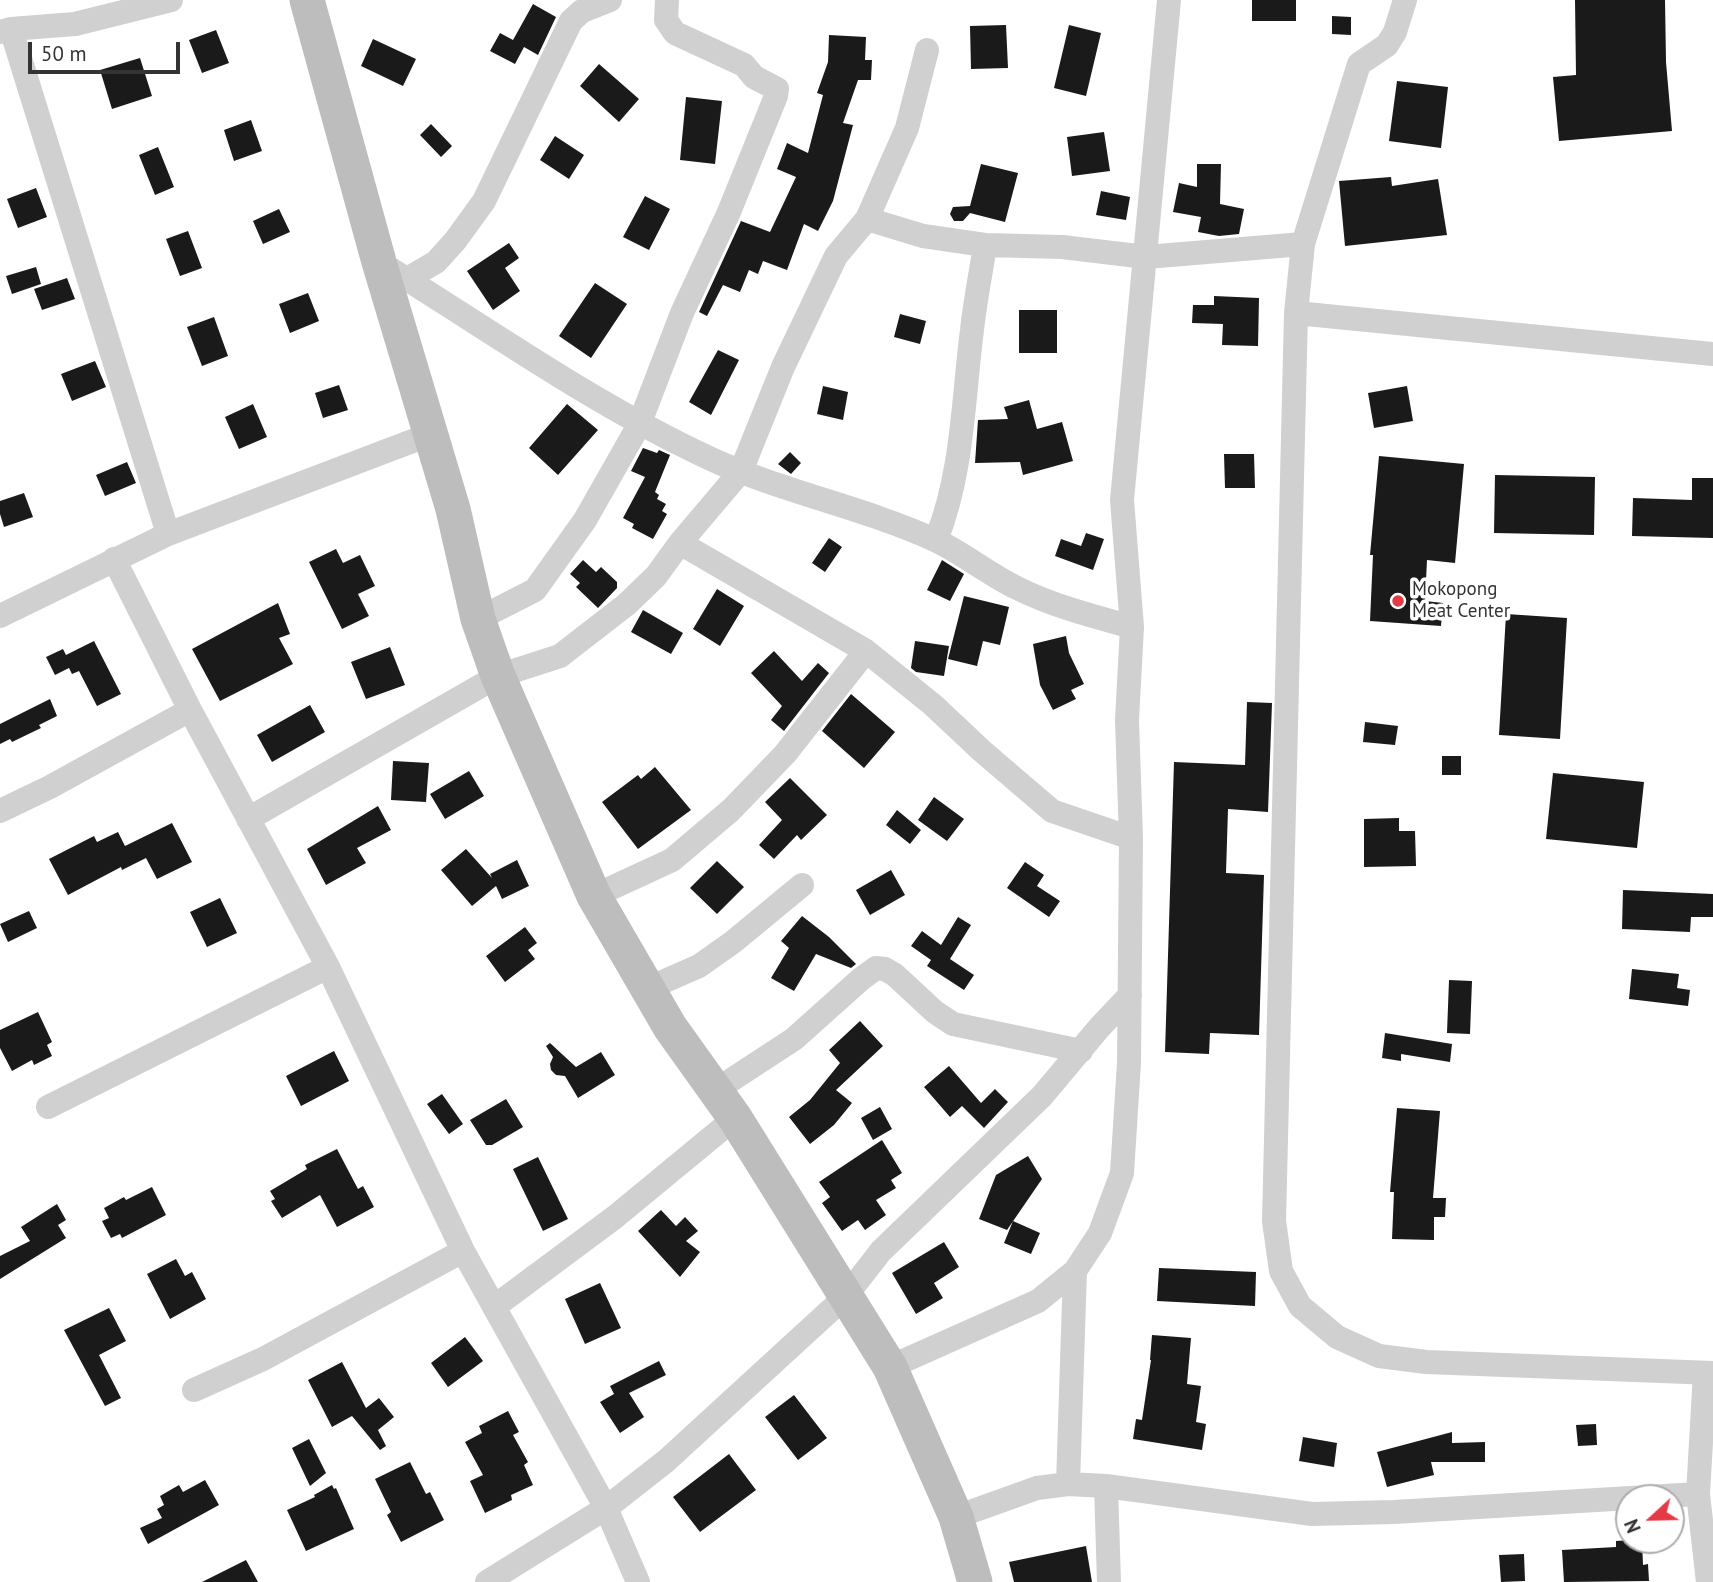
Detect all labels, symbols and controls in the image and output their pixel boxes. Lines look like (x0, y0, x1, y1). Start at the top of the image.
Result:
scale bar (32, 28, 184, 72)
text: 50 m (41, 40, 87, 67)
place label: Mokopong Meat Center (1412, 579, 1510, 623)
marker: Mokopong Meat Center (1390, 593, 1406, 609)
north arrow (1615, 1484, 1685, 1554)
text: N (1619, 1516, 1646, 1536)

